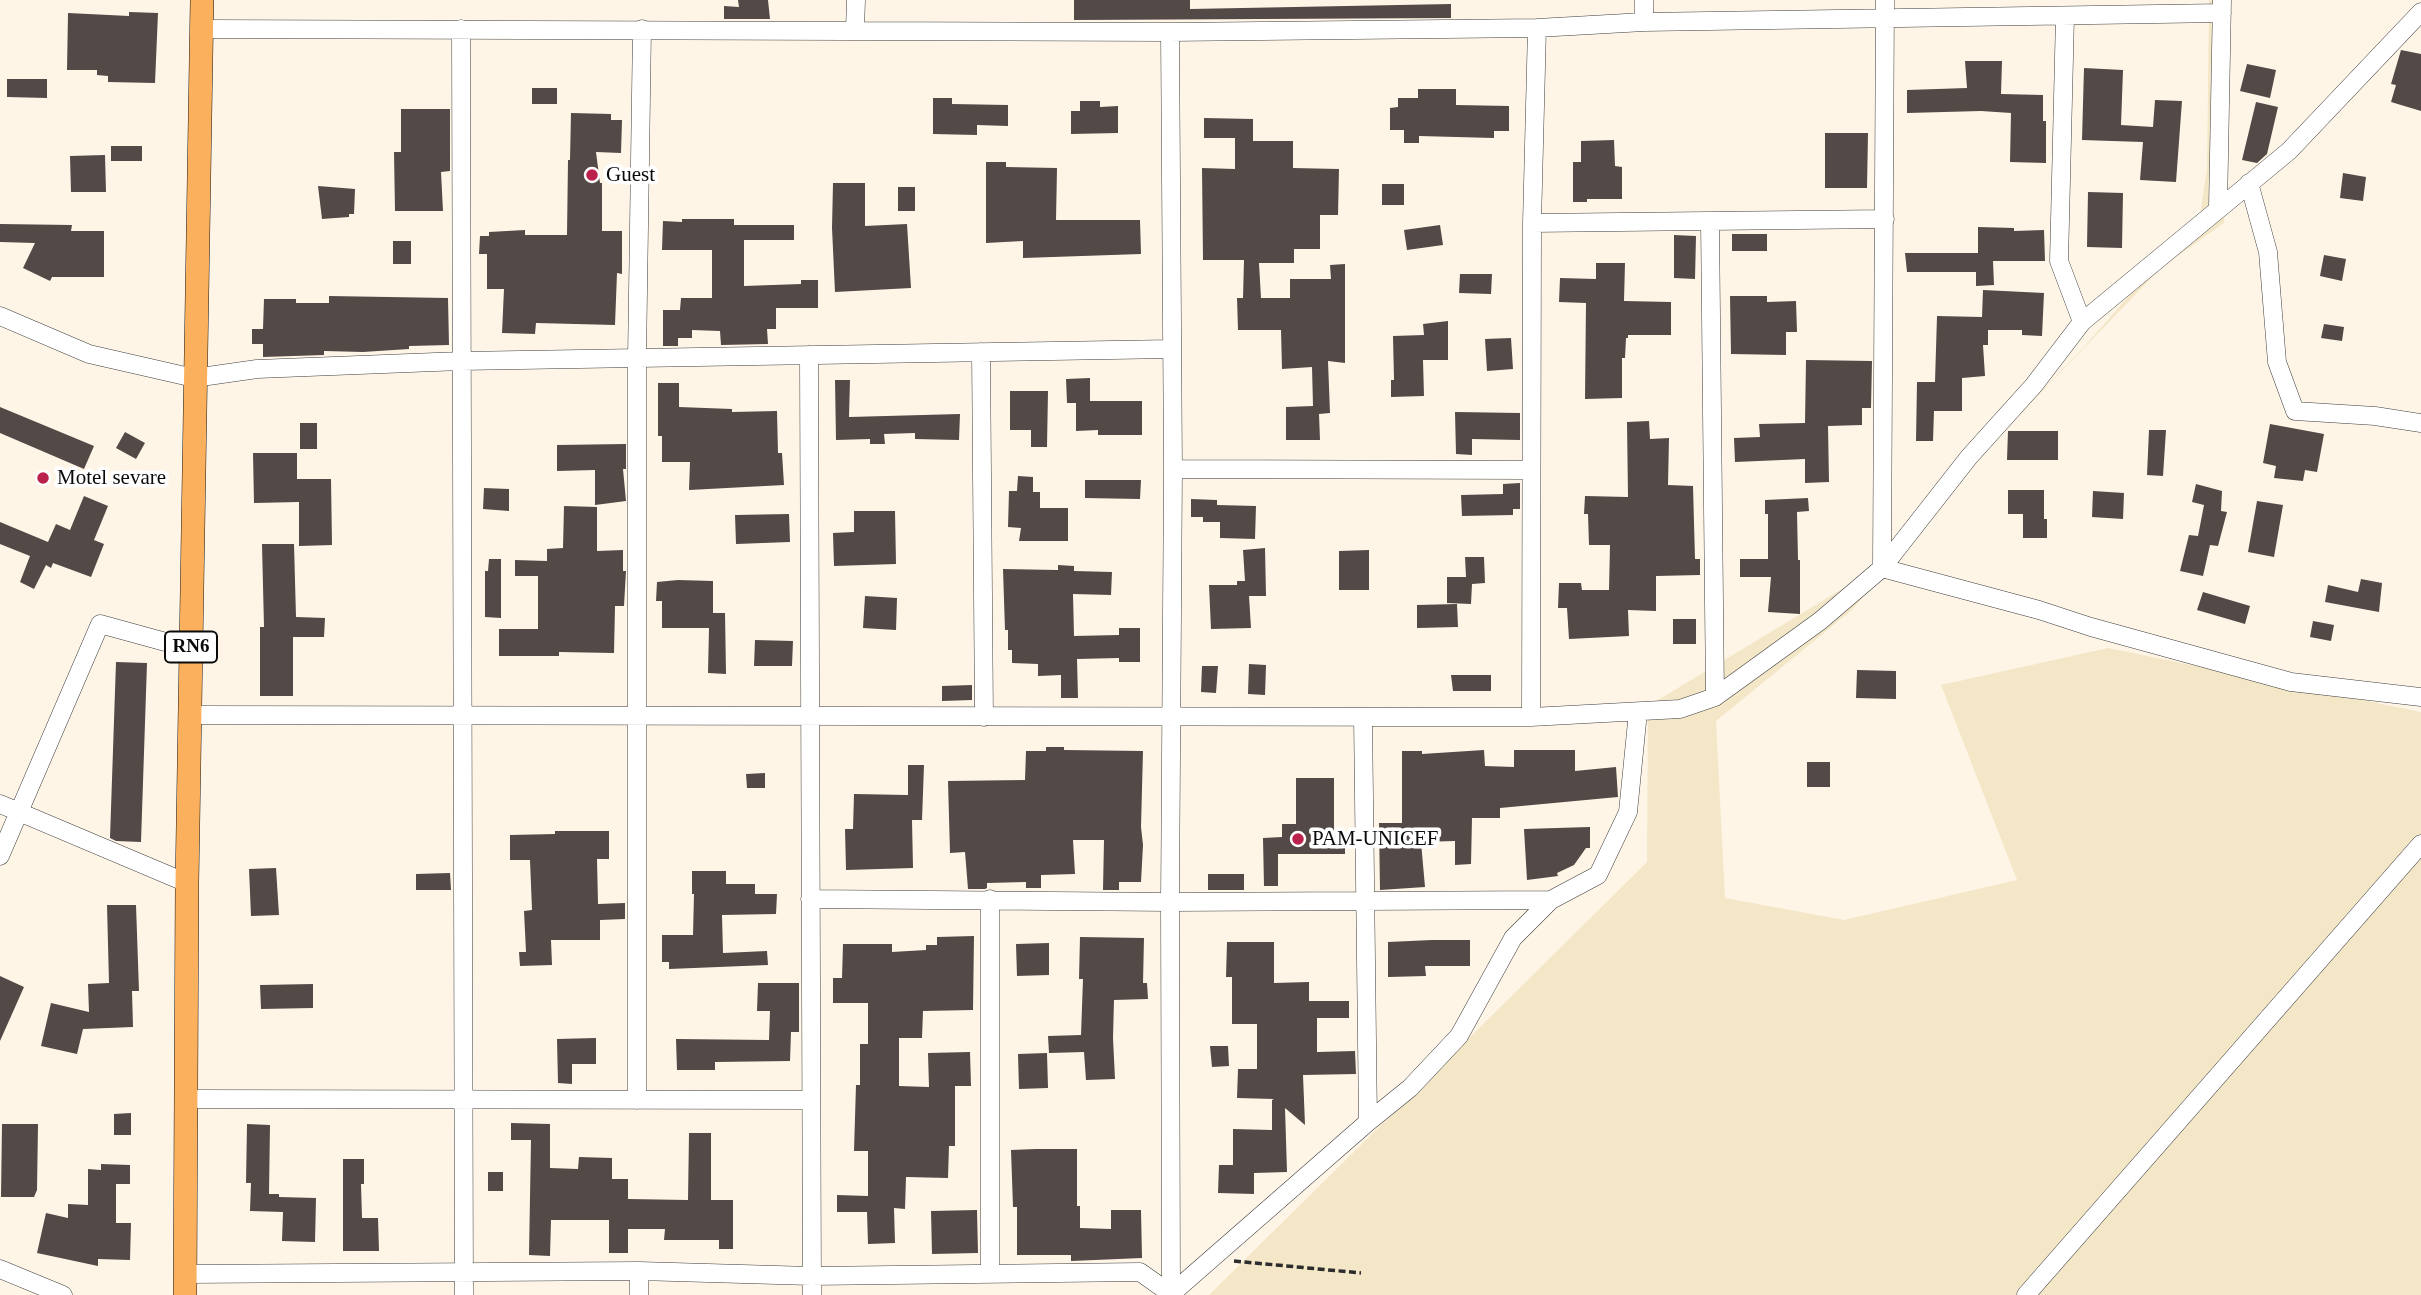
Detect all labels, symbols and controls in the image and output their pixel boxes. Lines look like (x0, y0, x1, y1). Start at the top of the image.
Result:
place label: Guest (606, 162, 655, 188)
marker: Guest (584, 167, 600, 183)
place label: Motel sevare (57, 465, 166, 491)
marker: Motel sevare (35, 470, 51, 486)
road number: RN6 (165, 632, 217, 662)
place label: PAM-UNICEF (1312, 826, 1438, 852)
marker: PAM-UNICEF (1290, 831, 1306, 847)

